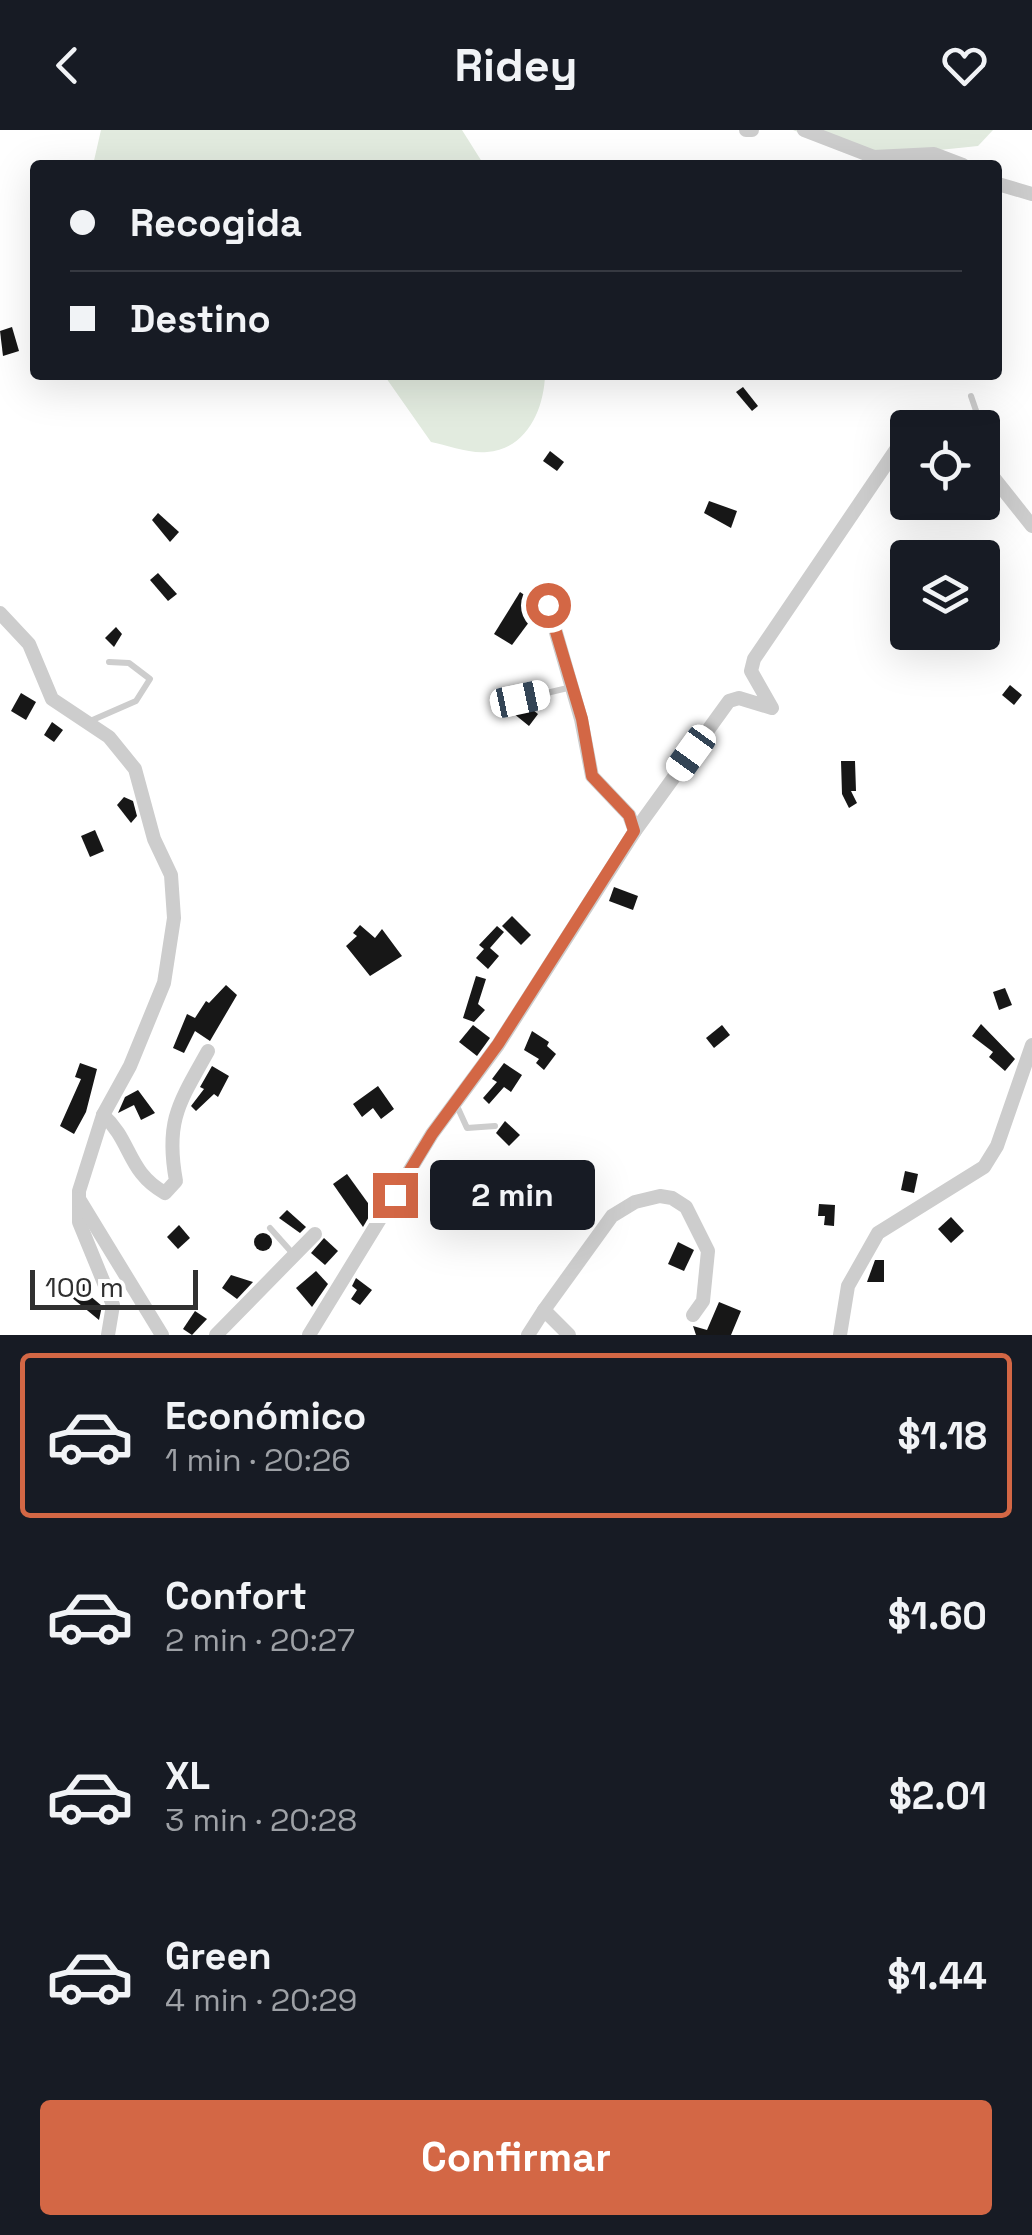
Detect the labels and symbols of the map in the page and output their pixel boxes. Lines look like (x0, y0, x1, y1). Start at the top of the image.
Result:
route start (526, 583, 571, 628)
car (488, 678, 552, 720)
car (661, 720, 721, 786)
callout: 2 min (430, 1160, 595, 1230)
route end (373, 1173, 418, 1218)
scale bar (30, 1265, 198, 1310)

